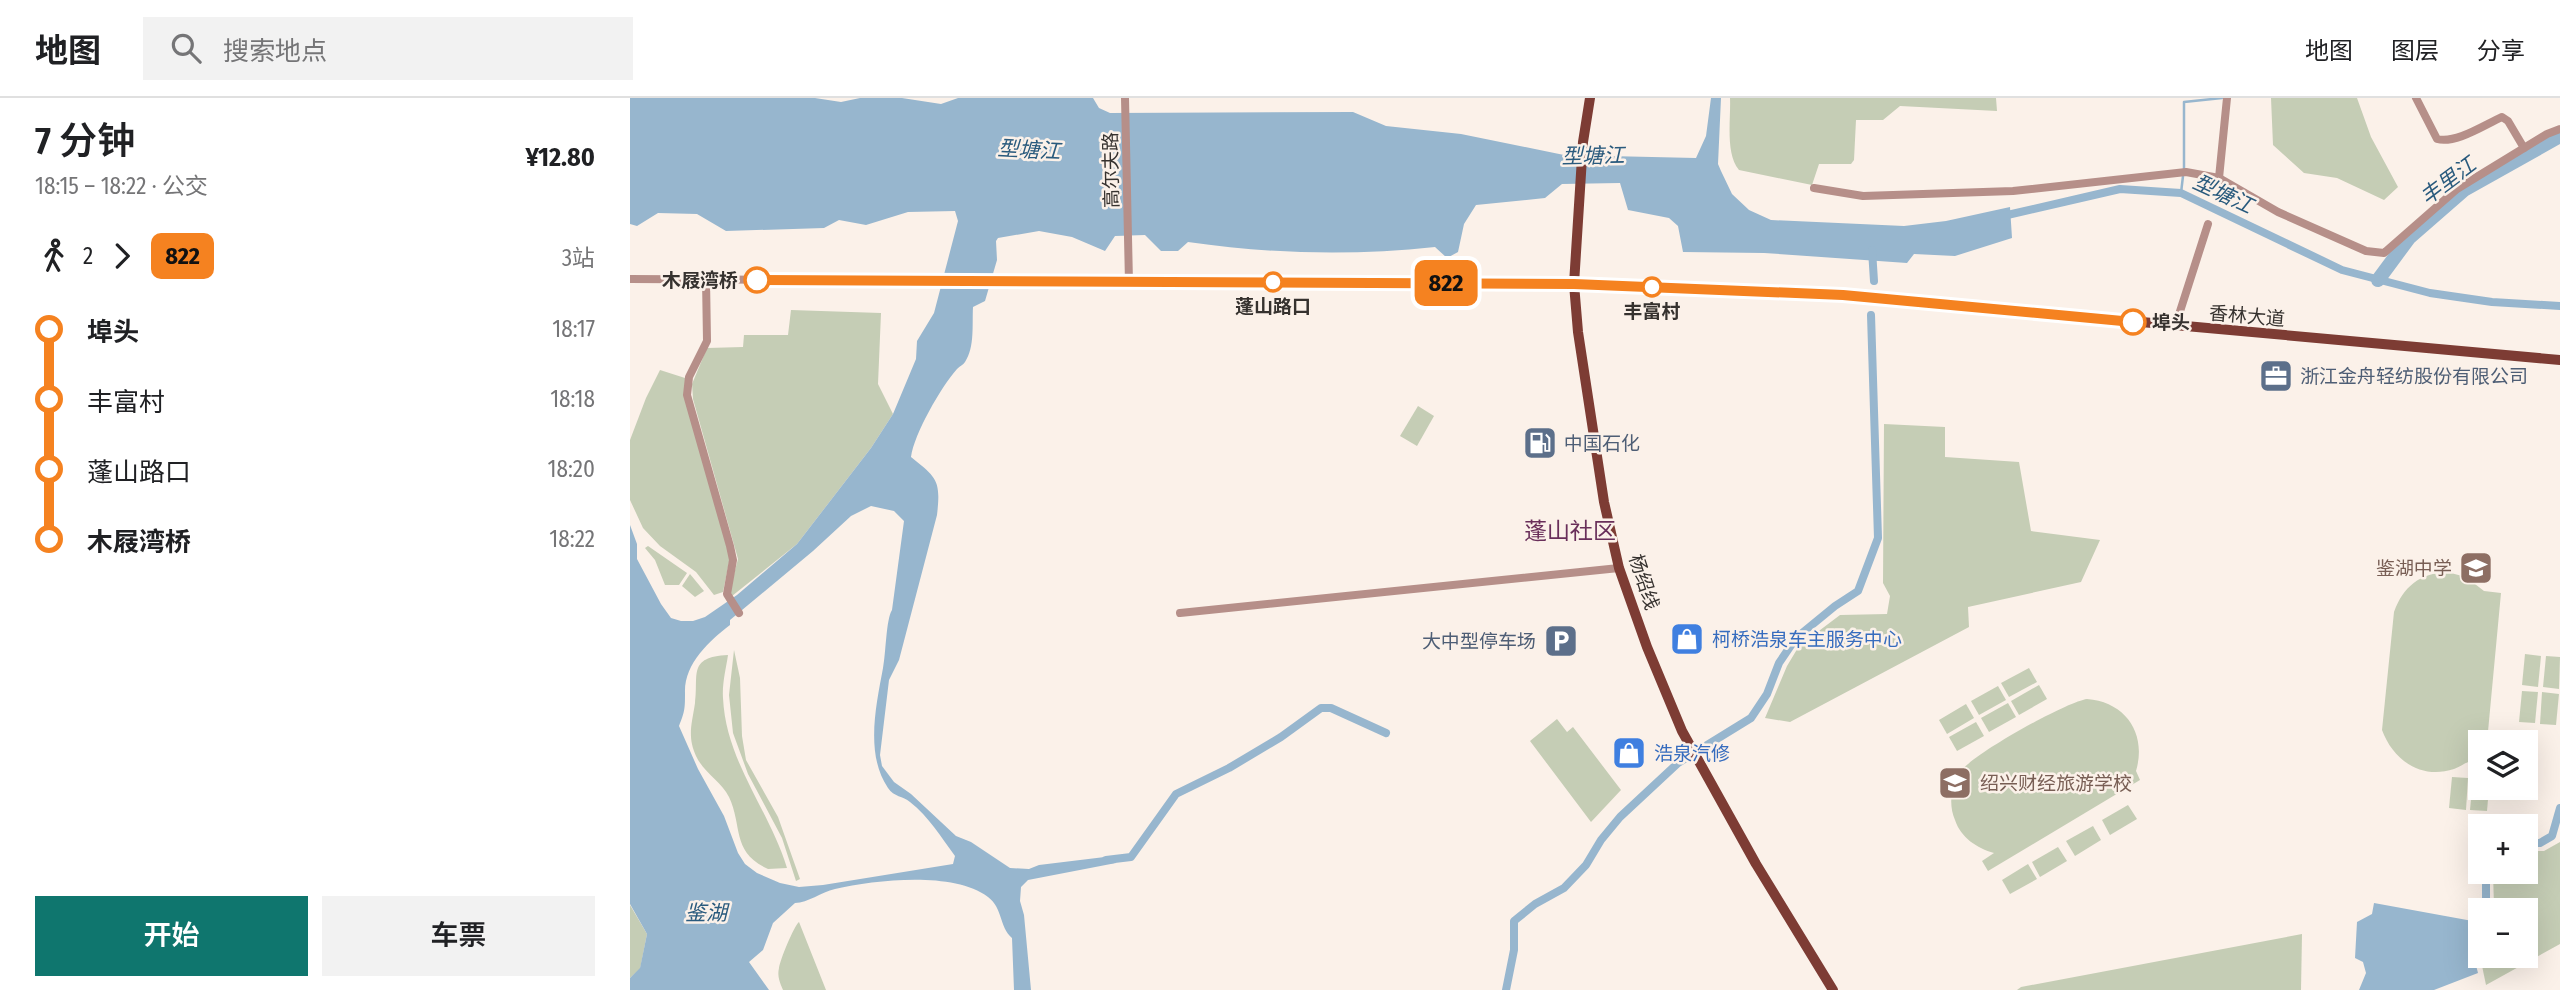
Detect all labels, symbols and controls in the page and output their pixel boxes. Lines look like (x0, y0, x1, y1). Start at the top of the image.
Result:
search box (143, 17, 633, 80)
icon: search (167, 29, 205, 67)
text: 地图 (35, 31, 101, 71)
text: 搜索地点 (223, 36, 327, 67)
text: 地图 (2305, 37, 2353, 65)
text: 图层 (2391, 37, 2439, 65)
text: 分享 (2477, 37, 2525, 65)
text: 7 分钟 (35, 118, 135, 164)
street label: 高尔夫路 (1099, 132, 1123, 208)
water label: 型塘江 (997, 135, 1063, 165)
text: ¥12.80 (525, 142, 595, 173)
water label: 型塘江 (1561, 142, 1627, 170)
water label: 丰里江 (2415, 150, 2483, 210)
water label: 型塘江 (2189, 169, 2259, 220)
text: 18:15 – 18:22 · 公交 (35, 172, 208, 200)
icon: walk (35, 237, 73, 275)
icon: forward (103, 237, 141, 275)
text: 2 (83, 242, 93, 270)
text: 822 (165, 242, 200, 270)
text: 3站 (562, 244, 595, 272)
line badge: 822 (1406, 260, 1486, 306)
marker: 木屐湾桥 (744, 267, 770, 293)
place label: 木屐湾桥 (662, 269, 738, 292)
text: 822 (1429, 269, 1463, 297)
marker: 蓬山路口 (1263, 272, 1283, 292)
marker: 丰富村 (1642, 277, 1662, 297)
place label: 蓬山路口 (1235, 295, 1311, 318)
place label: 丰富村 (1623, 300, 1681, 323)
street label: 香林大道 (2208, 301, 2286, 331)
marker: 埠头 (2120, 309, 2146, 335)
place label: 埠头 (2152, 311, 2190, 334)
text: 18:17 (552, 315, 595, 343)
text: 埠头 (87, 317, 139, 348)
office icon: 浙江金舟轻纺股份有限公司 (2257, 357, 2295, 395)
place label: 浙江金舟轻纺股份有限公司 (2300, 365, 2528, 388)
text: 18:18 (550, 385, 595, 413)
text: 丰富村 (87, 387, 165, 418)
fuel station icon: 中国石化 (1521, 424, 1559, 462)
place label: 中国石化 (1564, 432, 1640, 455)
text: 18:20 (548, 455, 595, 483)
text: 蓬山路口 (87, 457, 191, 488)
district label: 蓬山社区 (1524, 517, 1616, 545)
text: 18:22 (549, 525, 595, 553)
text: 木屐湾桥 (87, 527, 191, 558)
school or university icon: 鉴湖中学 (2457, 549, 2495, 587)
street label: 杨绍线 (1624, 551, 1664, 613)
place label: 鉴湖中学 (2376, 557, 2452, 580)
shop icon: 柯桥浩泉车主服务中心 (1668, 620, 1706, 658)
parking icon: 大中型停车场 (1542, 622, 1580, 660)
place label: 柯桥浩泉车主服务中心 (1712, 628, 1902, 651)
place label: 大中型停车场 (1422, 630, 1536, 653)
map controls (2468, 730, 2538, 968)
button: layers (2468, 730, 2538, 800)
shop icon: 浩泉汽修 (1610, 734, 1648, 772)
place label: 浩泉汽修 (1654, 742, 1730, 765)
school or university icon: 绍兴财经旅游学校 (1936, 764, 1974, 802)
place label: 绍兴财经旅游学校 (1980, 772, 2132, 795)
button: + (2468, 814, 2538, 884)
button: 开始 (35, 896, 308, 976)
button: 车票 (322, 896, 595, 976)
button: − (2468, 898, 2538, 968)
water label: 鉴湖 (685, 900, 730, 926)

